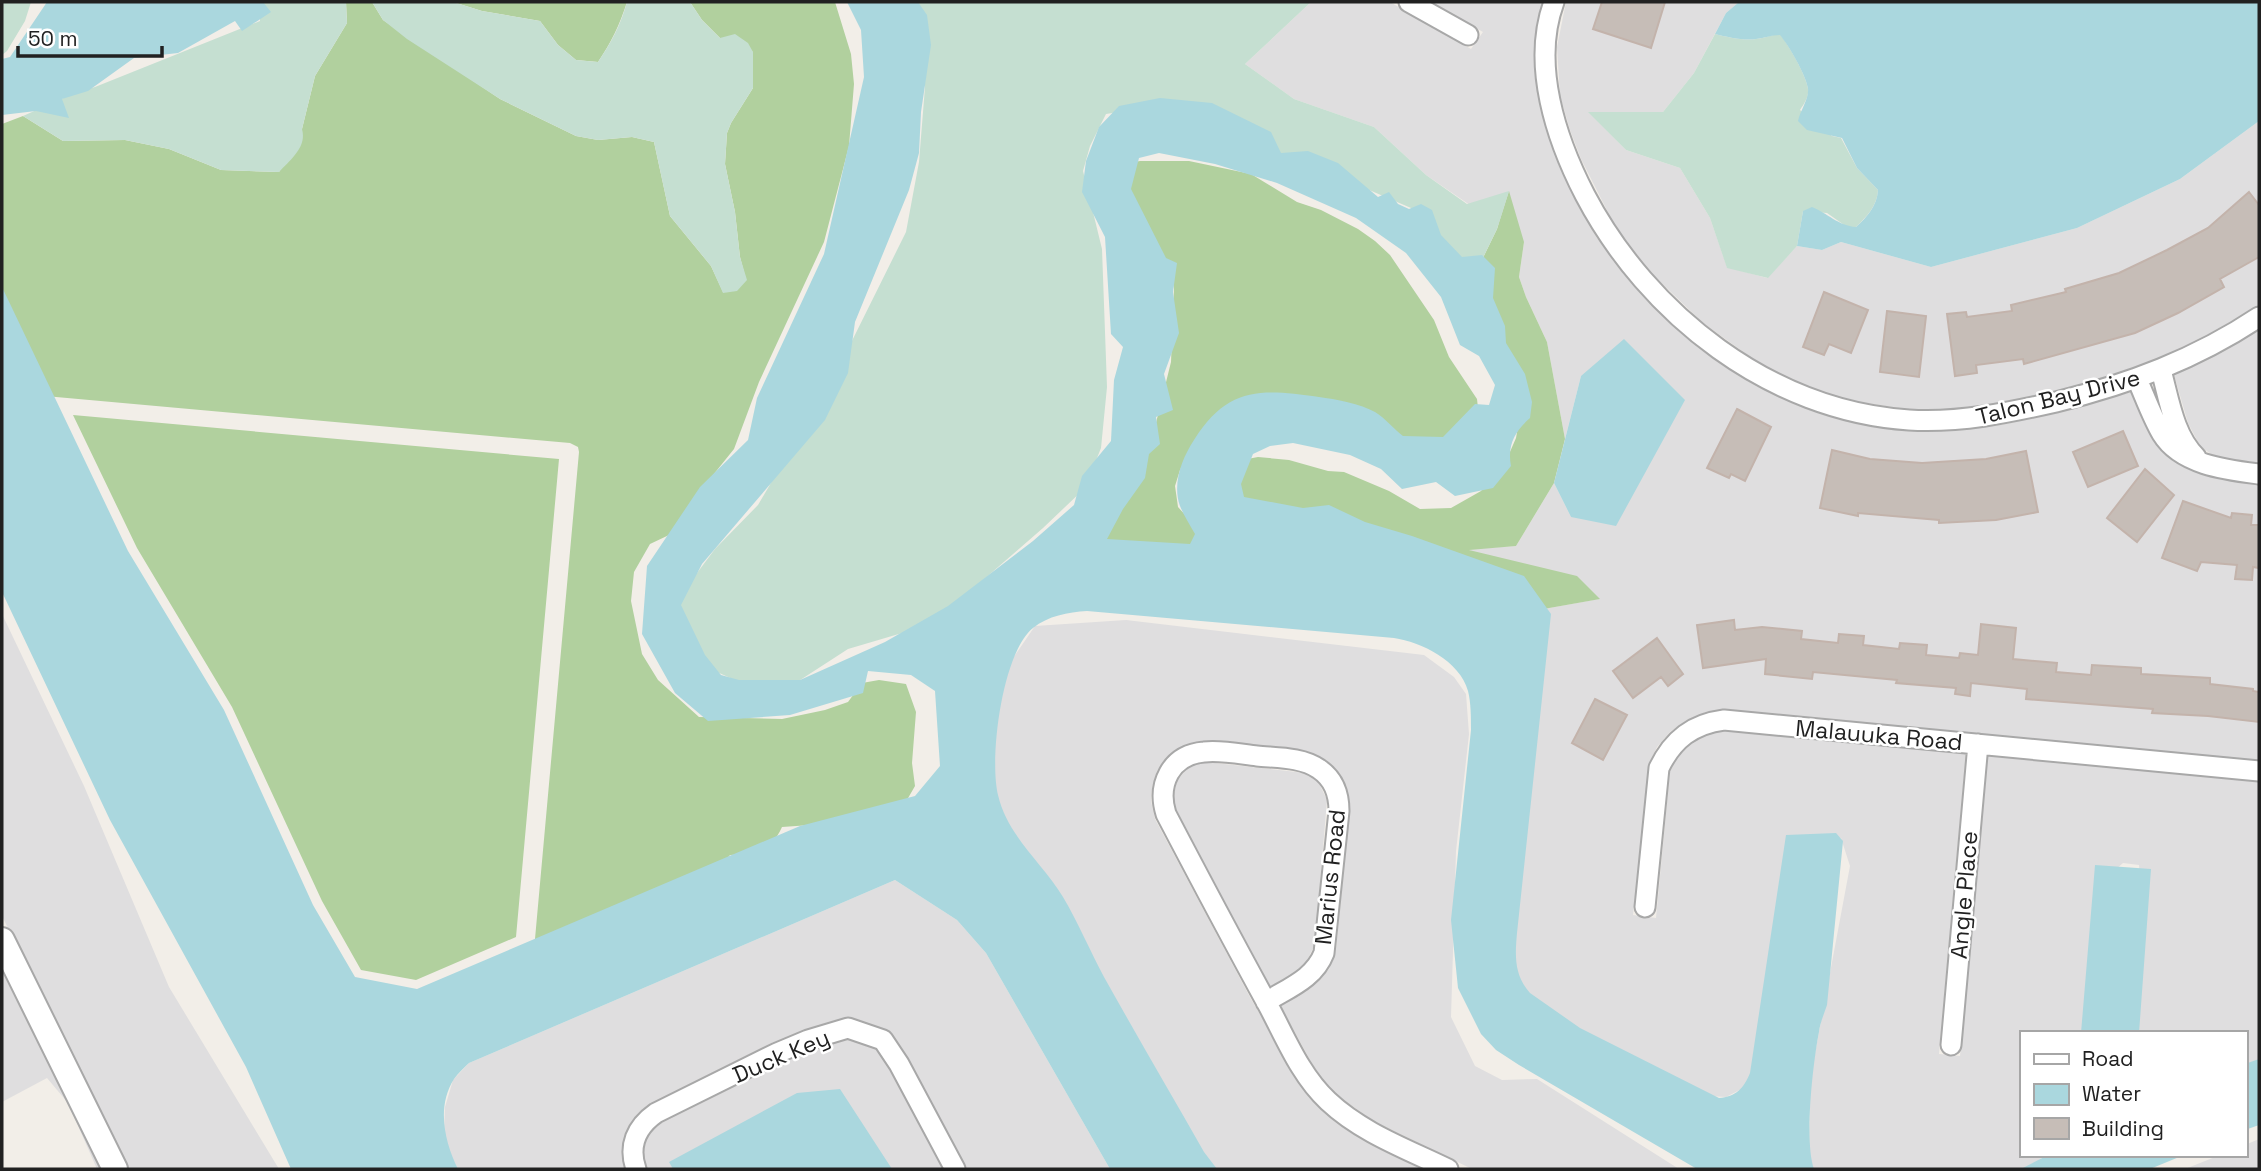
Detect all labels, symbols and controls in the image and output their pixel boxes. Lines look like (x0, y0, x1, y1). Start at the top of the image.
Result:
scale bar (18, 14, 161, 58)
text: 50 m (28, 25, 78, 52)
street label: Talon Bay Drive (1973, 362, 2143, 432)
street label: Malauuka Road (1794, 713, 1964, 757)
street label: Marius Road (1308, 808, 1352, 946)
street label: Angle Place (1943, 830, 1985, 960)
street label: Duck Key (728, 1022, 834, 1090)
legend (2020, 1031, 2247, 1157)
text: Road (2082, 1045, 2134, 1072)
text: Water (2082, 1080, 2141, 1107)
text: Building (2082, 1115, 2164, 1142)

